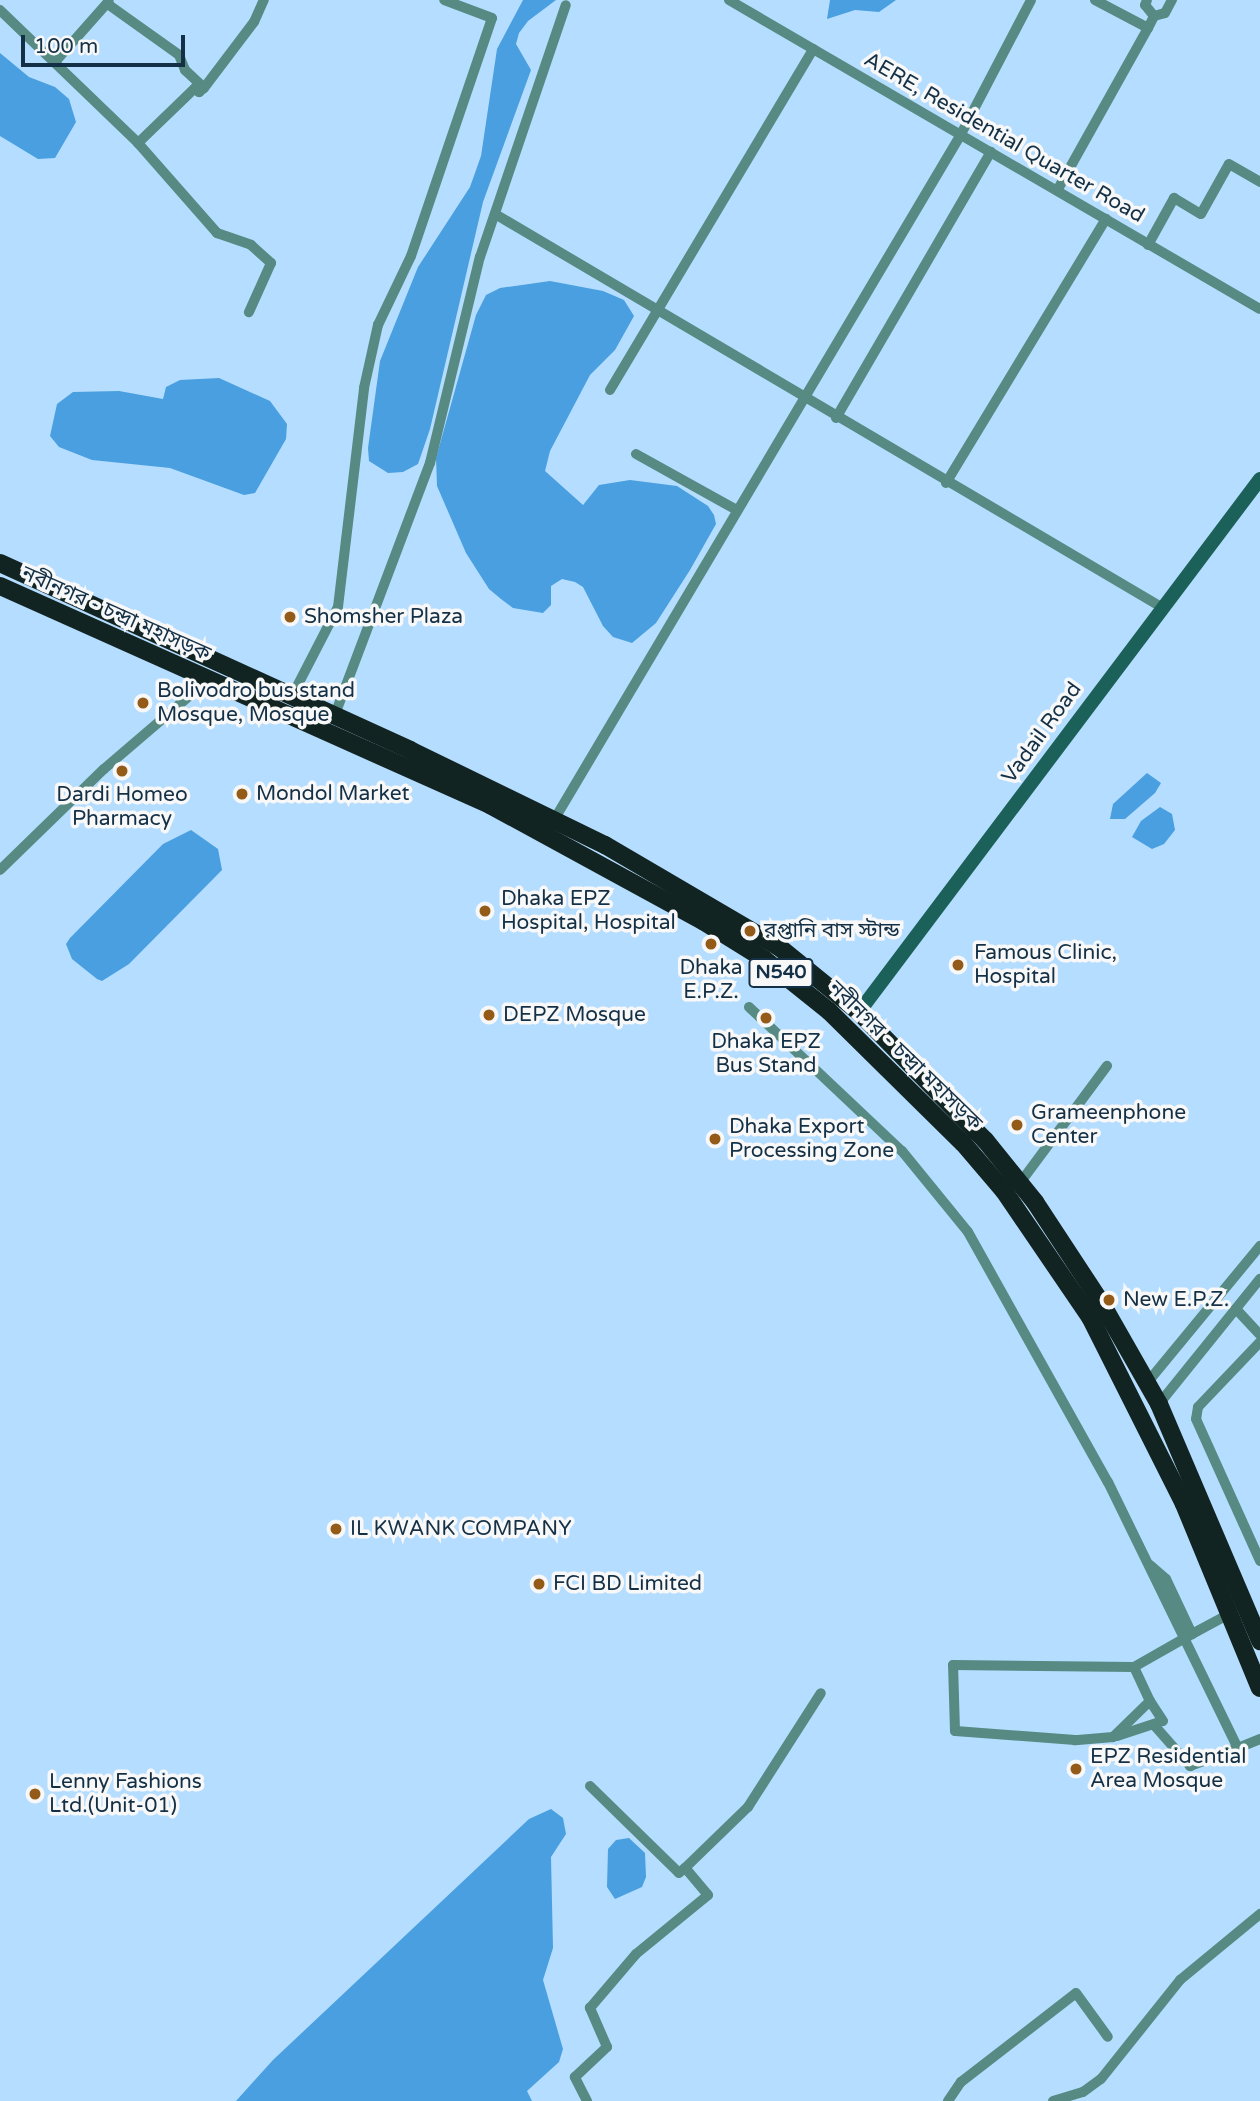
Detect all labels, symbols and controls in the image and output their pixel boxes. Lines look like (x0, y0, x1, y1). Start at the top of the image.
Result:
scale bar (24, 21, 189, 65)
text: 100 m (34, 34, 98, 59)
street label: AERE, Residential Quarter Road (859, 47, 1149, 229)
street label: নবীনগর - চন্দ্রা মহাসড়ক (18, 561, 214, 667)
place label: Shomsher Plaza (304, 604, 463, 630)
marker: Shomsher Plaza (282, 609, 298, 625)
street label: Vadail Road (997, 677, 1087, 789)
place label: Bolivodro bus stand Mosque, Mosque (157, 678, 355, 728)
marker: Bolivodro bus stand Mosque, Mosque (135, 695, 151, 711)
marker: Dardi Homeo Pharmacy (114, 763, 130, 779)
place label: Mondol Market (256, 781, 410, 807)
place label: Dardi Homeo Pharmacy (56, 782, 188, 832)
marker: Mondol Market (234, 786, 250, 802)
place label: Dhaka EPZ Hospital, Hospital (501, 886, 676, 936)
marker: Dhaka EPZ Hospital, Hospital (475, 901, 495, 921)
place label: রপ্তানি বাস স্টান্ড (764, 918, 900, 944)
marker: রপ্তানি বাস স্টান্ড (742, 923, 758, 939)
marker: Dhaka E.P.Z. (703, 936, 719, 952)
place label: Famous Clinic, Hospital (974, 940, 1117, 990)
place label: Dhaka E.P.Z. (679, 955, 743, 1005)
marker: Famous Clinic, Hospital (948, 955, 968, 975)
road number: N540 (748, 958, 814, 988)
street label: নবীনগর - চন্দ্রা মহাসড়ক (823, 976, 987, 1136)
place label: DEPZ Mosque (503, 1002, 646, 1028)
marker: DEPZ Mosque (481, 1007, 497, 1023)
marker: Dhaka EPZ Bus Stand (758, 1010, 774, 1026)
place label: Dhaka EPZ Bus Stand (711, 1029, 821, 1079)
place label: Grameenphone Center (1031, 1100, 1186, 1150)
place label: Dhaka Export Processing Zone (729, 1114, 894, 1164)
marker: Grameenphone Center (1009, 1117, 1025, 1133)
marker: Dhaka Export Processing Zone (707, 1131, 723, 1147)
place label: New E.P.Z. (1123, 1287, 1229, 1313)
marker: New E.P.Z. (1101, 1292, 1117, 1308)
place label: IL KWANK COMPANY (350, 1516, 572, 1542)
marker: IL KWANK COMPANY (328, 1521, 344, 1537)
place label: FCI BD Limited (553, 1571, 702, 1597)
marker: FCI BD Limited (531, 1576, 547, 1592)
place label: EPZ Residential Area Mosque (1090, 1744, 1246, 1794)
marker: EPZ Residential Area Mosque (1068, 1761, 1084, 1777)
place label: Lenny Fashions Ltd.(Unit-01) (49, 1769, 202, 1819)
marker: Lenny Fashions Ltd.(Unit-01) (27, 1786, 43, 1802)

